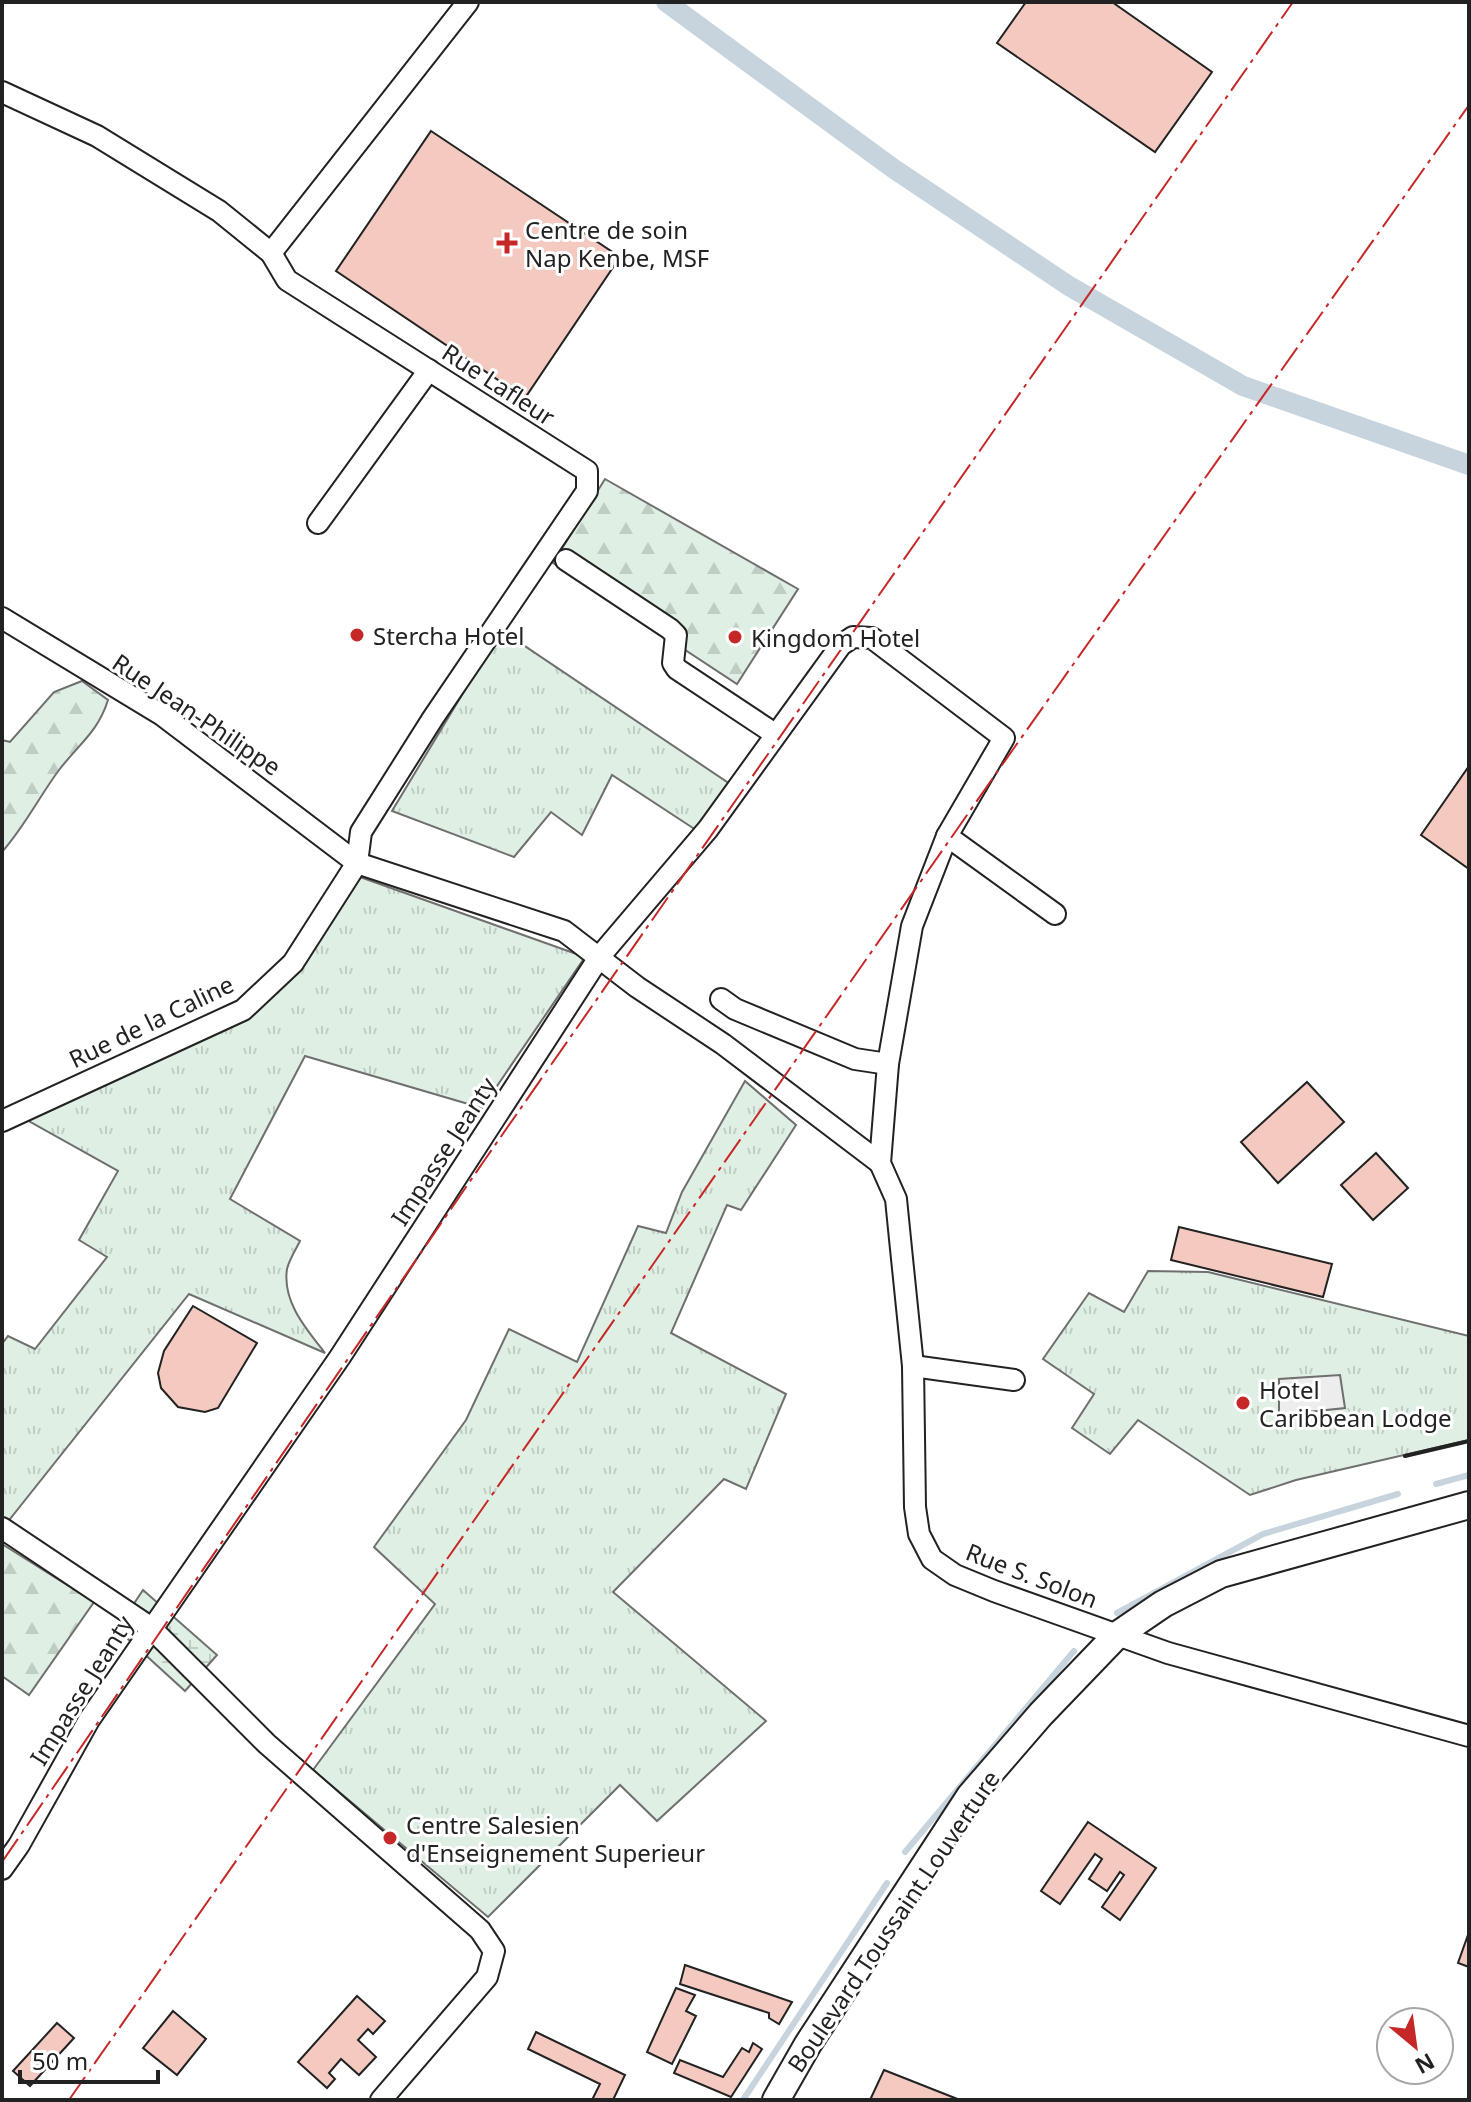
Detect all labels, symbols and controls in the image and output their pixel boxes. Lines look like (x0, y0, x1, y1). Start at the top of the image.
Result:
place label: Centre de soin Nap Kenbe, MSF (525, 213, 709, 274)
marker: Centre de soin Nap Kenbe, MSF (496, 232, 518, 254)
street label: Rue Lafleur (436, 335, 562, 433)
place label: Stercha Hotel (373, 619, 525, 652)
place label: Kingdom Hotel (751, 621, 920, 654)
marker: Stercha Hotel (348, 626, 366, 644)
marker: Kingdom Hotel (726, 628, 744, 646)
street label: Rue Jean-Philippe (106, 645, 288, 783)
street label: Rue de la Caline (63, 967, 239, 1075)
street label: Impasse Jeanty (383, 1070, 504, 1232)
place label: Hotel Caribbean Lodge (1259, 1373, 1451, 1434)
marker: Hotel Caribbean Lodge (1234, 1394, 1252, 1412)
street label: Rue S. Solon (961, 1535, 1103, 1615)
street label: Impasse Jeanty (22, 1608, 141, 1771)
street label: Boulevard Toussaint Louverture (779, 1763, 1007, 2079)
place label: Centre Salesien d'Enseignement Superieur (406, 1808, 705, 1869)
marker: Centre Salesien d'Enseignement Superieur (381, 1829, 399, 1847)
north arrow (1375, 2006, 1455, 2086)
scale bar (20, 2034, 158, 2084)
text: 50 m (32, 2044, 88, 2077)
text: N (1410, 2047, 1440, 2082)

